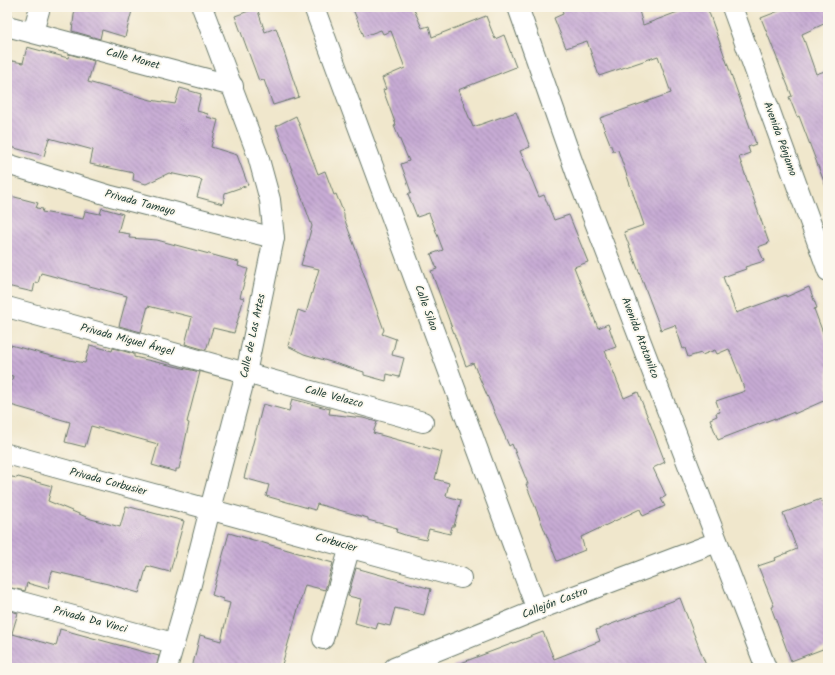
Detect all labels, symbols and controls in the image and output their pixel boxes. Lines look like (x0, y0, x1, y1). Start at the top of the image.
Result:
street label: Calle Monet (104, 43, 163, 75)
street label: Avenida Pénjamo (758, 99, 802, 179)
street label: Privada Tamayo (103, 185, 177, 221)
street label: Calle Silao (409, 282, 443, 334)
street label: Calle de Las Artes (235, 292, 271, 380)
street label: Avenida Atotonilco (616, 295, 664, 381)
street label: Privada Miguel Ángel (78, 319, 176, 361)
street label: Calle Velazco (303, 381, 365, 413)
street label: Privada Corbusier (67, 463, 150, 501)
street label: Corbucier (313, 529, 360, 558)
street label: Callejón Castro (519, 582, 591, 624)
street label: Privada Da Vinci (51, 602, 129, 639)

